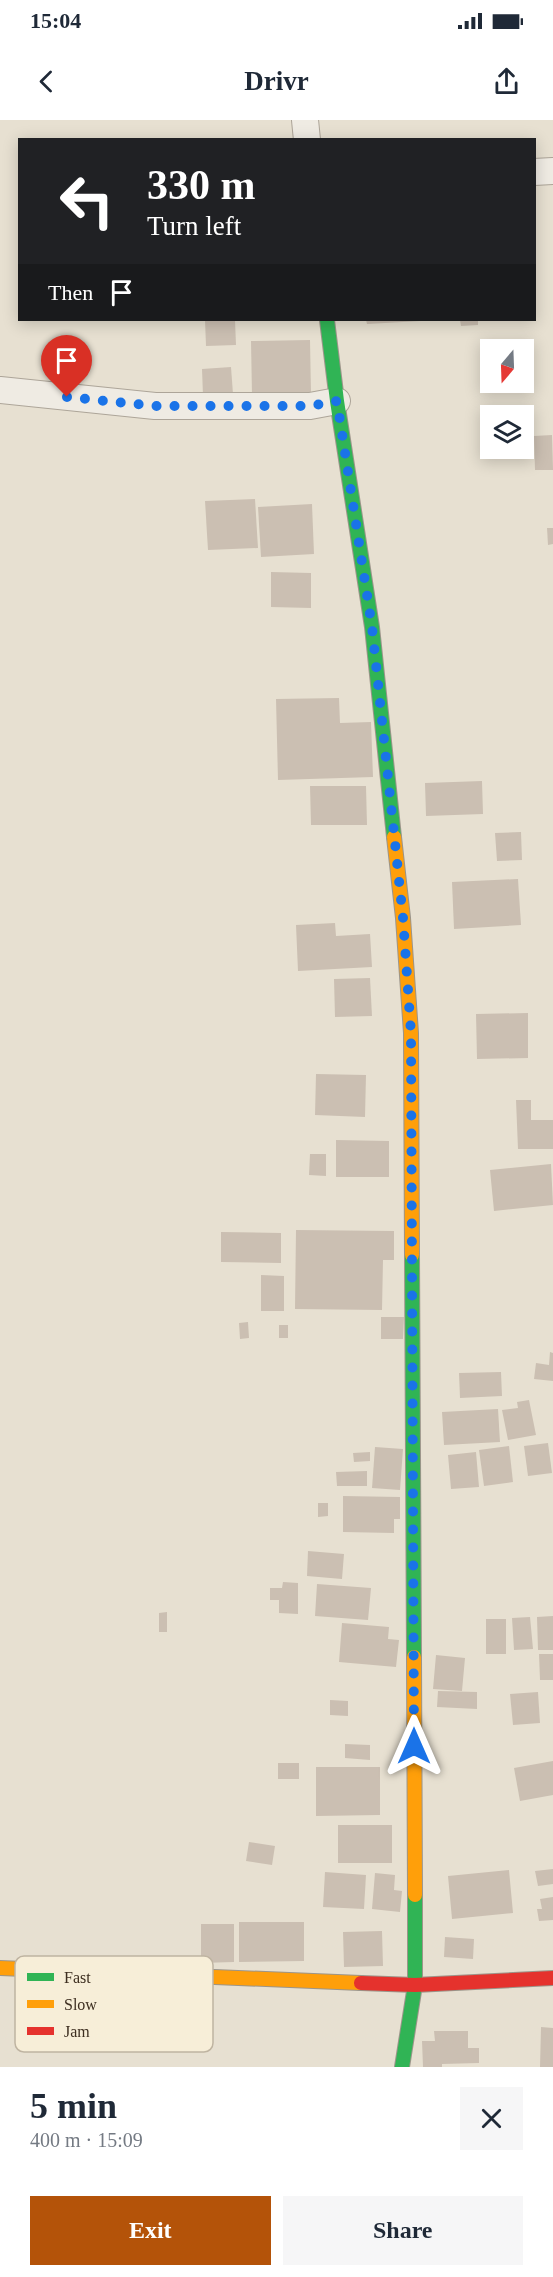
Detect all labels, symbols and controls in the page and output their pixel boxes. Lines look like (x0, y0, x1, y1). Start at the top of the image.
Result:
text: 15:04 (30, 8, 81, 33)
icon: back (30, 65, 63, 98)
icon: share (490, 65, 523, 98)
text: Drivr (244, 66, 309, 96)
icon: left (48, 162, 126, 240)
text: 330 m (147, 162, 256, 208)
text: Turn left (147, 211, 241, 241)
icon: arrive (105, 276, 138, 309)
text: Then (48, 280, 93, 305)
pin (41, 335, 92, 397)
north arrow (480, 339, 534, 393)
map controls (480, 339, 534, 459)
icon: arrive (50, 344, 83, 377)
button: layers (480, 405, 534, 459)
position arrow (382, 1714, 446, 1778)
legend (15, 1956, 213, 2052)
text: Fast (64, 1969, 91, 1986)
text: Slow (64, 1996, 97, 2013)
text: Jam (64, 2023, 90, 2040)
text: 5 min (30, 2086, 117, 2126)
button: close (460, 2087, 523, 2150)
text: 400 m · 15:09 (30, 2129, 143, 2151)
button: Exit (30, 2196, 271, 2265)
button: Share (283, 2196, 523, 2265)

